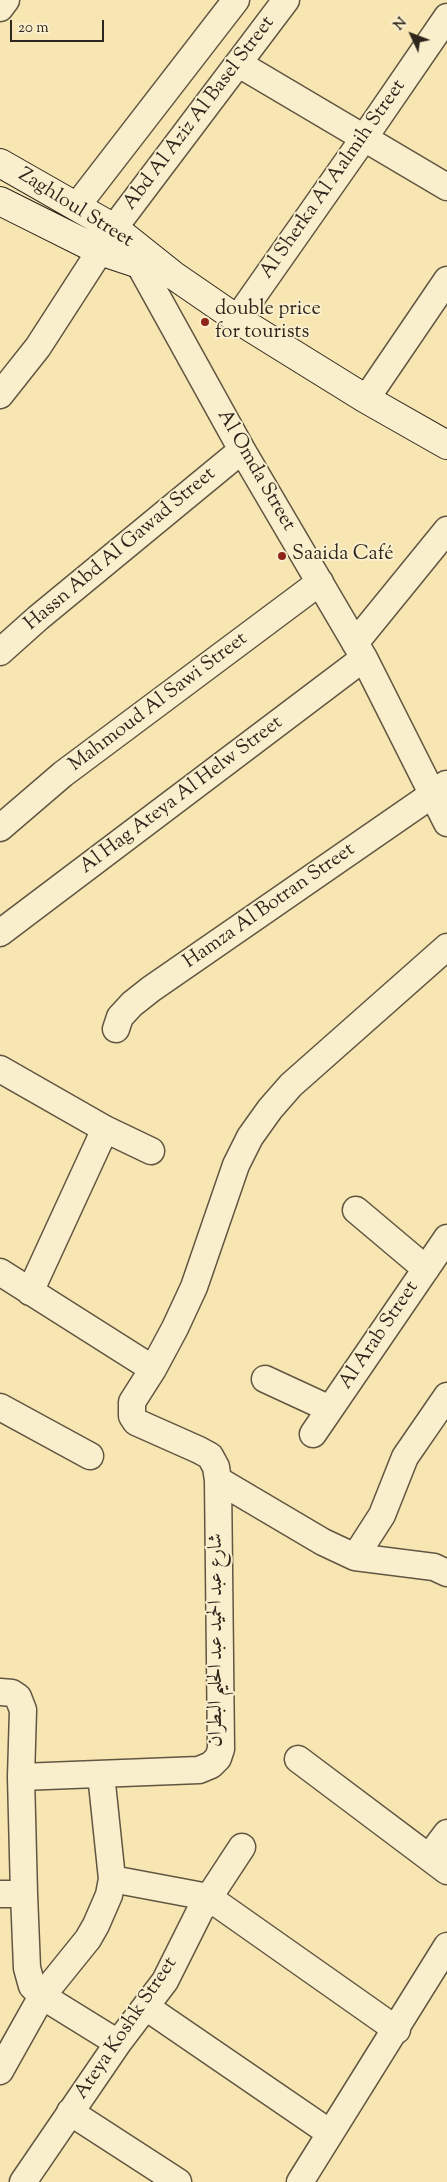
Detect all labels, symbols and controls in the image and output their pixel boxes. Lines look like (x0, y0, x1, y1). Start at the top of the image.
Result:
scale bar (12, 10, 106, 42)
north arrow (387, 10, 437, 60)
street label: Abd Al Aziz Al Basel Street (119, 12, 281, 216)
text: N (390, 14, 412, 36)
text: 20 m (18, 18, 49, 39)
street label: Al Sherka Al Aalmih Street (256, 76, 412, 284)
street label: Zaghloul Street (13, 164, 137, 254)
place label: double price for tourists (215, 299, 321, 346)
marker: double price for tourists (199, 316, 211, 328)
street label: Al Omda Street (211, 406, 299, 536)
street label: Hassn Abd Al Gawad Street (21, 463, 221, 637)
place label: Saaida Café (292, 544, 394, 568)
marker: Saaida Café (276, 550, 288, 562)
street label: Mahmoud Al Sawi Street (65, 628, 253, 778)
street label: Al Hag Ateya Al Helw Street (76, 712, 288, 880)
street label: Hamza Al Botran Street (180, 839, 360, 975)
street label: Al Arab Street (335, 1277, 425, 1395)
street label: شارع عبد الحميد عبد الحليم البطران (206, 1533, 230, 1747)
street label: Ateya Koshk Street (71, 1953, 183, 2105)

